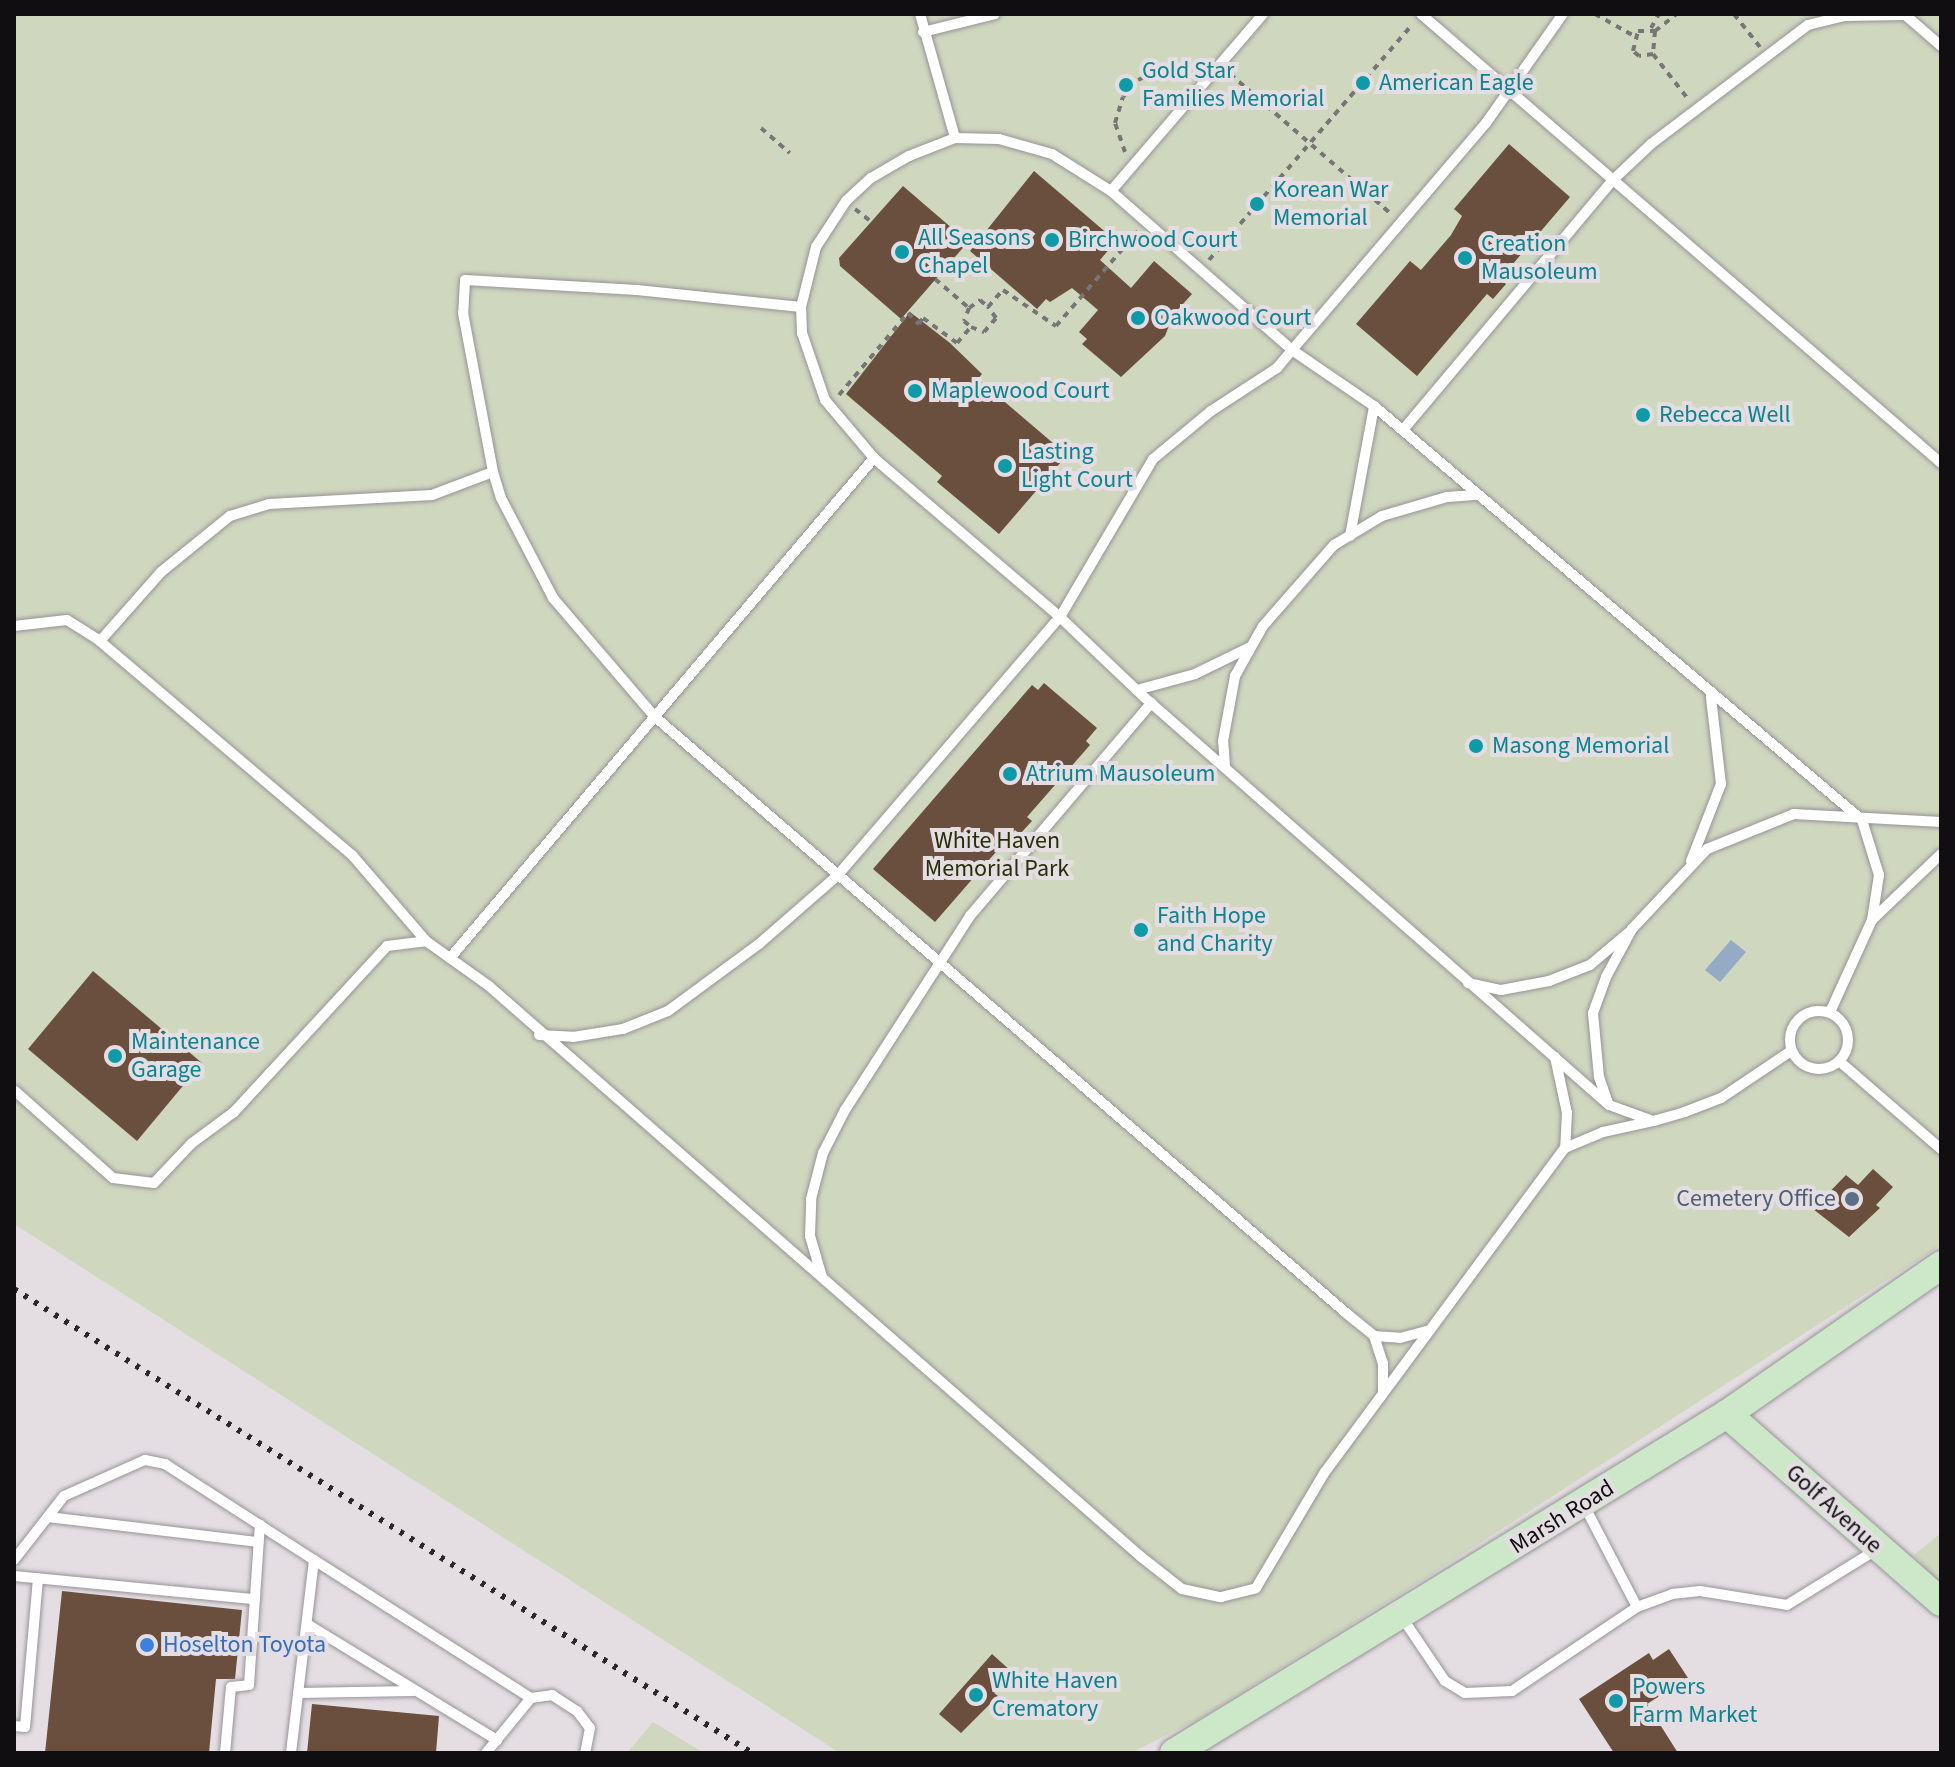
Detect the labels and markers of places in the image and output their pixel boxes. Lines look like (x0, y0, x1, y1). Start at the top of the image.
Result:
place label: Gold Star Families Memorial (1142, 57, 1324, 113)
place label: American Eagle (1379, 69, 1534, 97)
marker: American Eagle (1354, 74, 1372, 92)
marker: Gold Star Families Memorial (1117, 76, 1135, 94)
place label: Korean War Memorial (1273, 176, 1388, 232)
marker: Korean War Memorial (1248, 195, 1266, 213)
place label: All Seasons Chapel (918, 224, 1031, 280)
place label: Birchwood Court (1068, 226, 1238, 254)
place label: Creation Mausoleum (1481, 230, 1598, 286)
marker: Birchwood Court (1043, 231, 1061, 249)
marker: All Seasons Chapel (893, 243, 911, 261)
marker: Creation Mausoleum (1456, 249, 1474, 267)
place label: Oakwood Court (1154, 304, 1311, 332)
marker: Oakwood Court (1129, 309, 1147, 327)
place label: Maplewood Court (931, 377, 1110, 405)
marker: Maplewood Court (906, 382, 924, 400)
place label: Rebecca Well (1659, 401, 1791, 429)
marker: Rebecca Well (1634, 406, 1652, 424)
place label: Lasting Light Court (1021, 438, 1133, 494)
marker: Lasting Light Court (996, 457, 1014, 475)
place label: Masong Memorial (1492, 732, 1669, 760)
marker: Masong Memorial (1467, 737, 1485, 755)
place label: Atrium Mausoleum (1026, 760, 1215, 788)
marker: Atrium Mausoleum (1001, 765, 1019, 783)
place label: Faith Hope and Charity (1157, 902, 1273, 958)
marker: Faith Hope and Charity (1132, 921, 1150, 939)
place label: Maintenance Garage (131, 1028, 260, 1084)
marker: Maintenance Garage (106, 1047, 124, 1065)
place label: Cemetery Office (1676, 1185, 1836, 1213)
marker: Cemetery Office (1843, 1190, 1861, 1208)
place label: Hoselton Toyota (163, 1631, 326, 1659)
marker: Hoselton Toyota (138, 1636, 156, 1654)
place label: White Haven Crematory (992, 1667, 1118, 1723)
place label: Powers Farm Market (1632, 1673, 1757, 1729)
marker: White Haven Crematory (967, 1686, 985, 1704)
marker: Powers Farm Market (1607, 1692, 1625, 1710)

